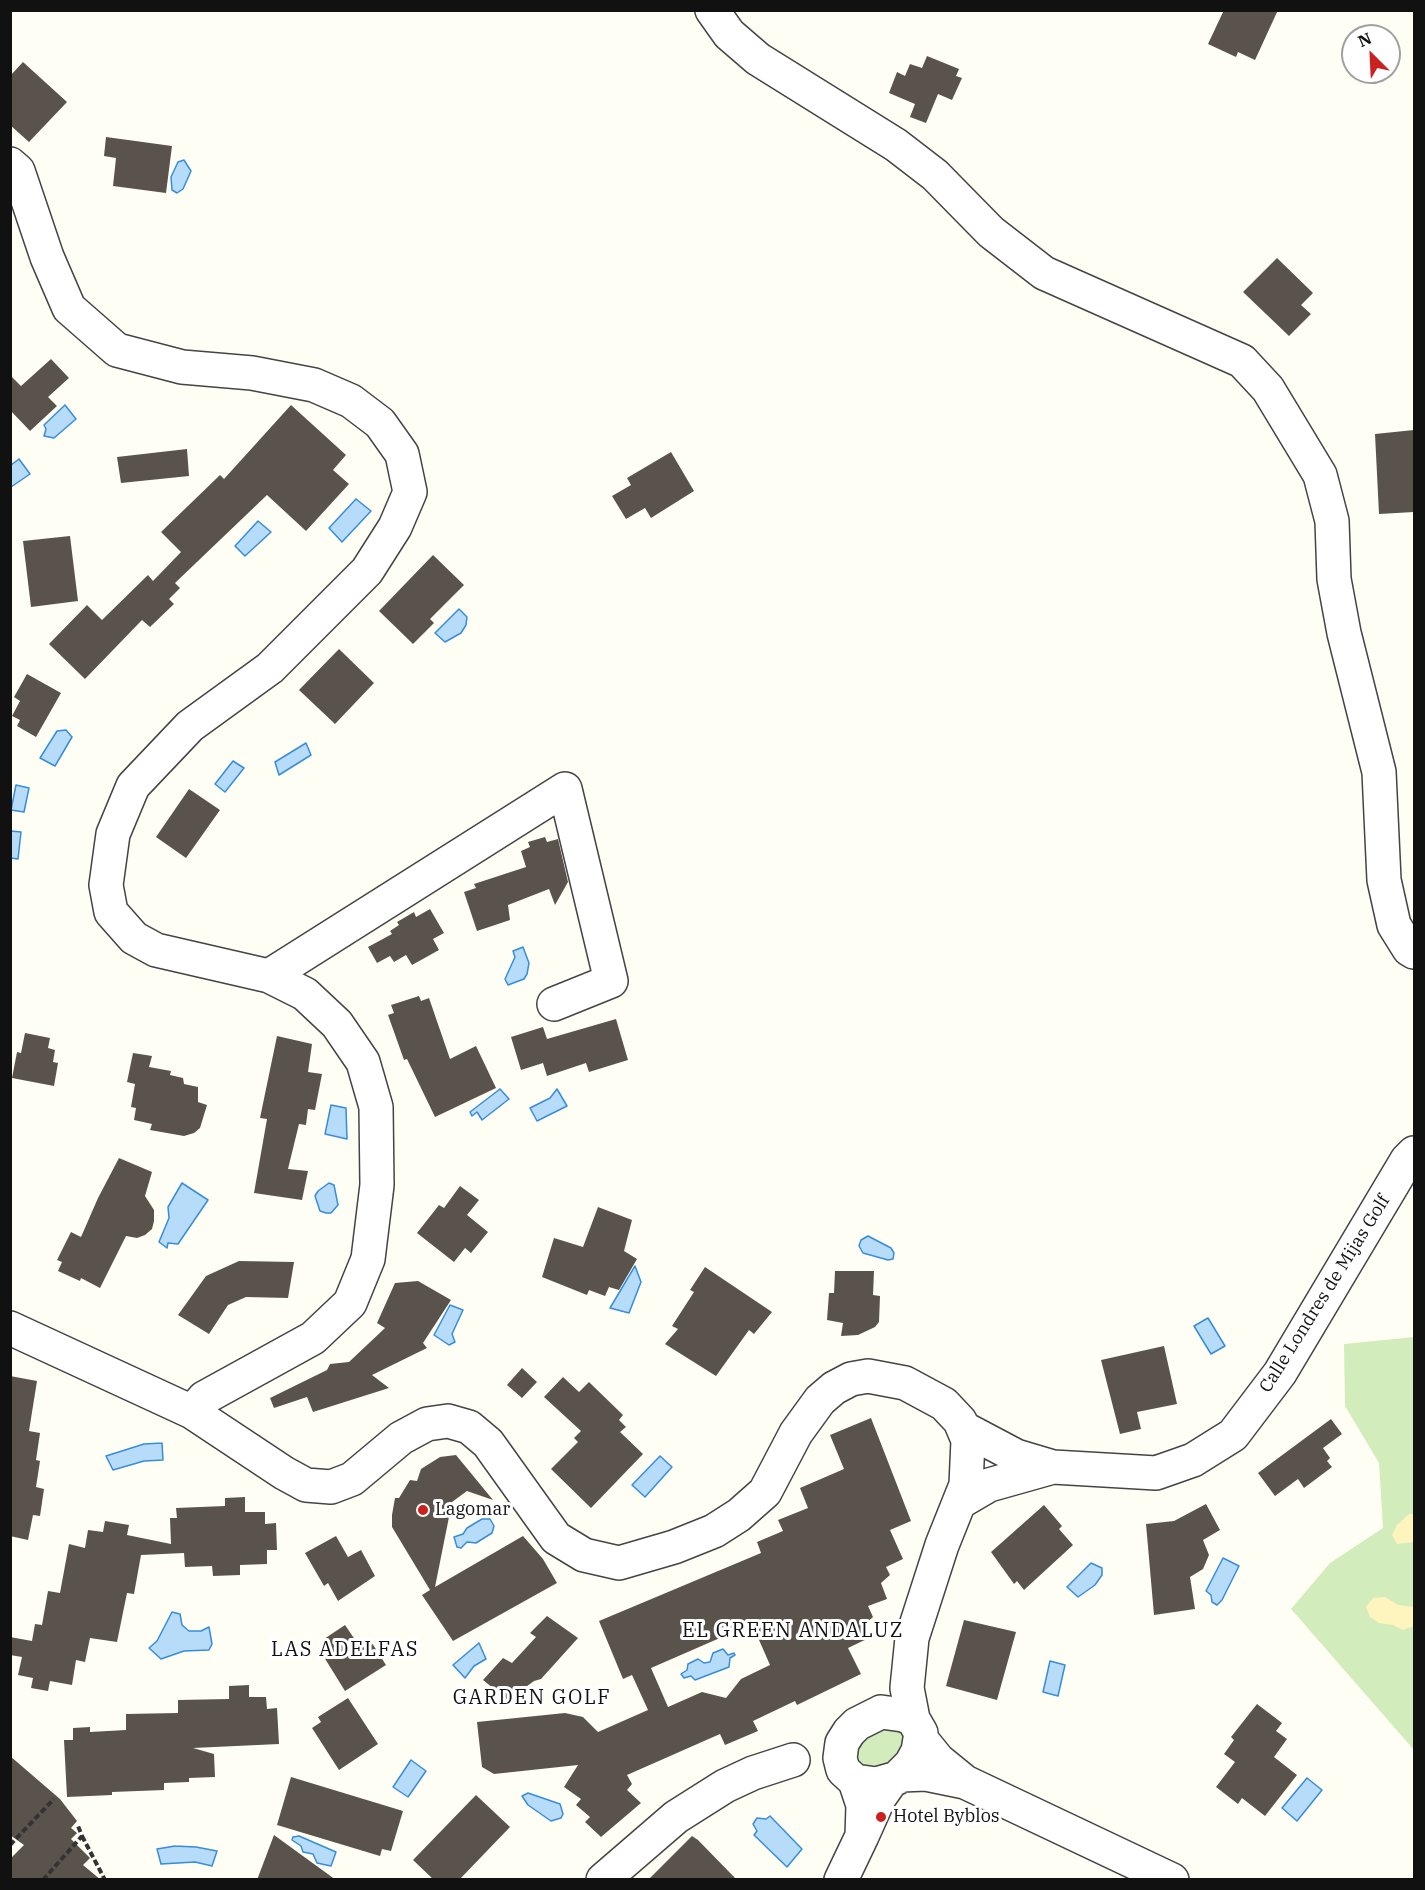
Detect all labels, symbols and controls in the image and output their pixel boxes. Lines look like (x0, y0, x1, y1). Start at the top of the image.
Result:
north arrow (1341, 24, 1401, 84)
text: N (1355, 28, 1374, 51)
street label: Calle Londres de Mijas Golf (1255, 1191, 1395, 1397)
place label: Lagomar (435, 1499, 510, 1521)
marker: Lagomar (416, 1503, 430, 1517)
district label: EL GREEN ANDALUZ (682, 1619, 904, 1643)
district label: LAS ADELFAS (271, 1638, 419, 1662)
district label: GARDEN GOLF (453, 1686, 611, 1710)
place label: Hotel Byblos (893, 1806, 1000, 1828)
marker: Hotel Byblos (874, 1810, 888, 1824)

